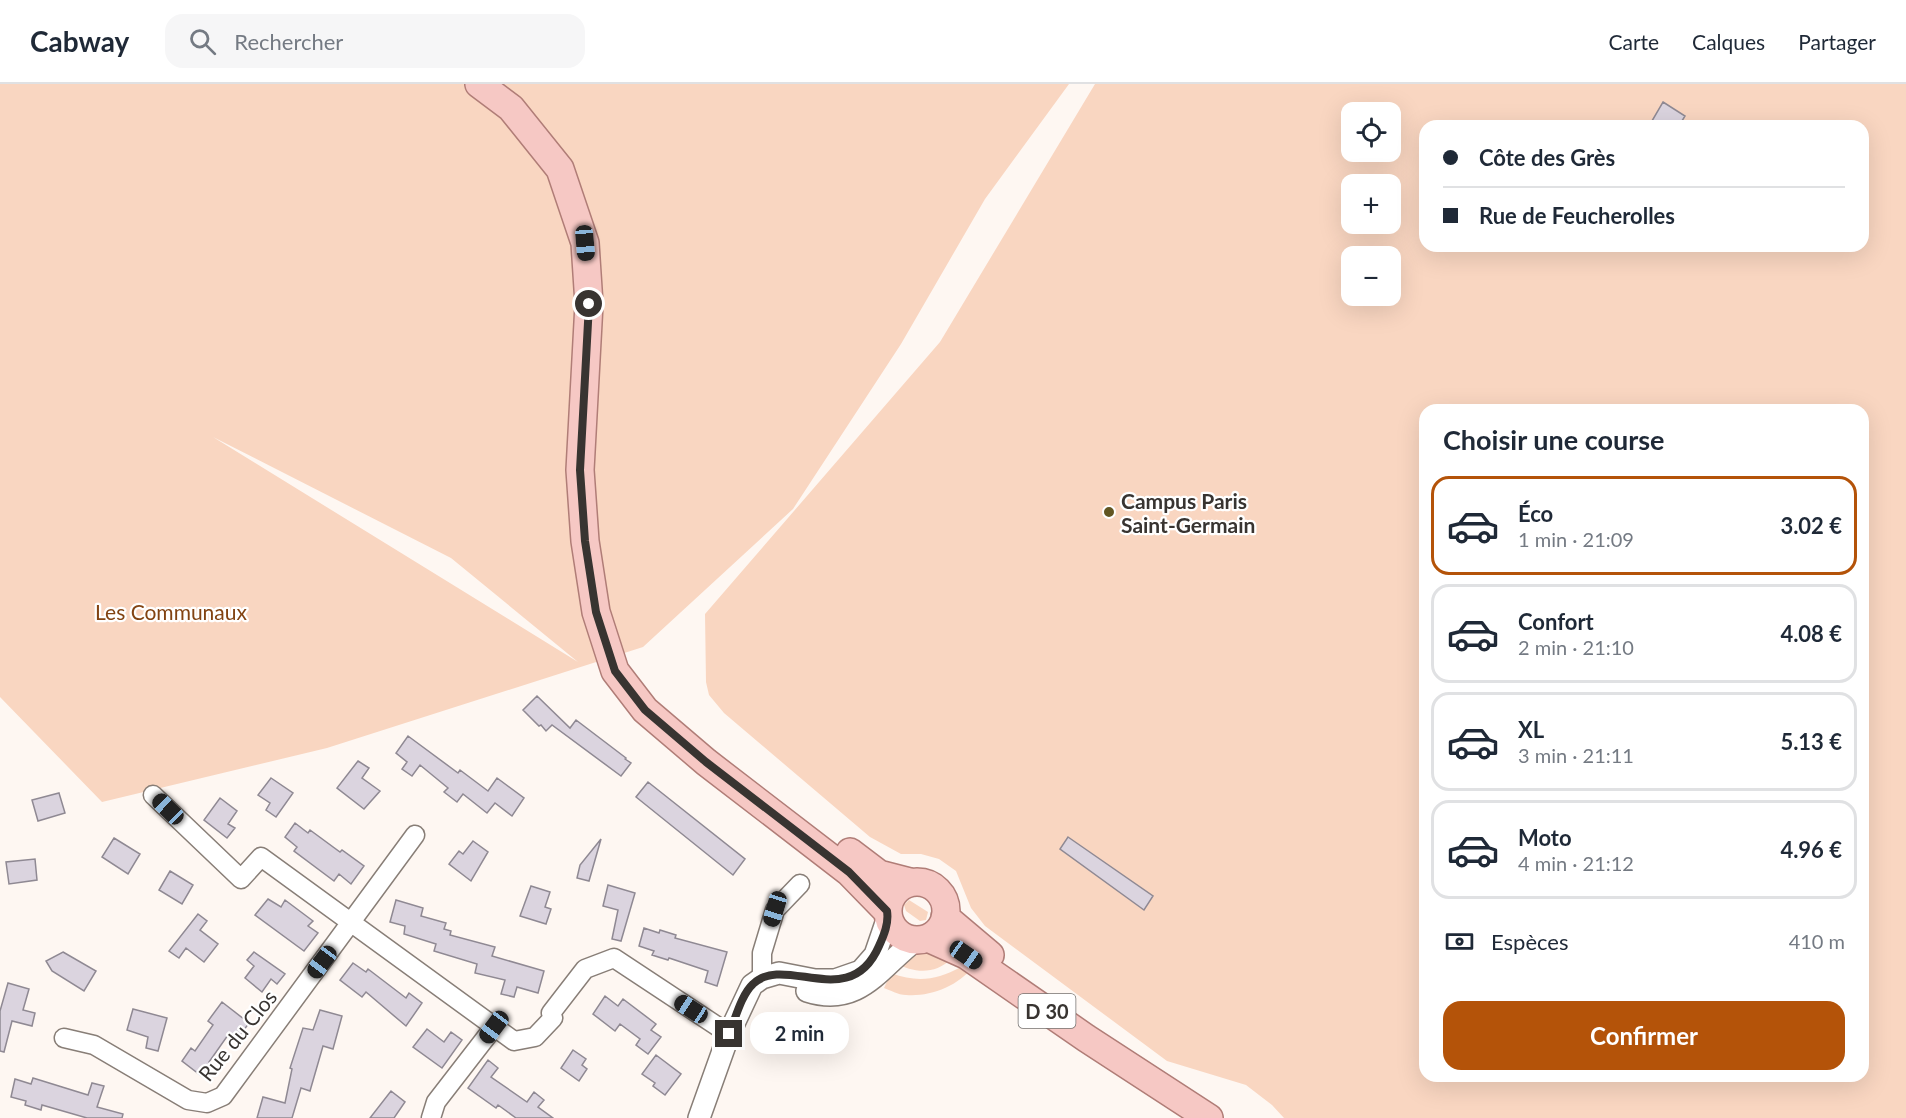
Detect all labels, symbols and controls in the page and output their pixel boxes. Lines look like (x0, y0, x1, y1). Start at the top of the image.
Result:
search box (165, 14, 585, 68)
text: Cabway (30, 24, 129, 58)
icon: search (186, 25, 219, 58)
text: Rechercher (234, 28, 343, 55)
text: Carte (1608, 29, 1659, 54)
text: Calques (1692, 29, 1765, 54)
text: Partager (1798, 29, 1876, 54)
map controls (1341, 102, 1401, 306)
button: locate (1341, 102, 1401, 162)
text: Côte des Grès (1479, 144, 1615, 171)
button: + (1341, 174, 1401, 234)
text: Rue de Feucherolles (1479, 202, 1675, 229)
car (574, 224, 596, 262)
button: − (1341, 246, 1401, 306)
route start (575, 290, 602, 317)
text: Choisir une course (1443, 423, 1665, 456)
place label: Campus Paris Saint-Germain (1121, 488, 1255, 537)
icon: car (1446, 499, 1500, 553)
text: Éco (1518, 500, 1553, 527)
marker: Campus Paris Saint-Germain (1102, 505, 1116, 519)
text: 3.02 € (1780, 512, 1842, 539)
text: 1 min · 21:09 (1518, 527, 1634, 551)
park label: Les Communaux (95, 599, 247, 624)
icon: car (1446, 607, 1500, 661)
text: Confort (1518, 608, 1594, 635)
text: 4.08 € (1780, 620, 1842, 647)
text: 2 min · 21:10 (1518, 635, 1634, 659)
icon: car (1446, 715, 1500, 769)
text: XL (1518, 716, 1544, 743)
text: 5.13 € (1780, 728, 1842, 755)
text: 3 min · 21:11 (1518, 743, 1634, 767)
car (149, 790, 187, 828)
icon: car (1446, 823, 1500, 877)
text: Moto (1518, 824, 1572, 851)
text: 4.96 € (1780, 836, 1842, 863)
text: 4 min · 21:12 (1518, 851, 1634, 875)
car (761, 889, 789, 929)
icon: cash (1443, 925, 1476, 958)
text: Espèces (1491, 928, 1568, 955)
text: 410 m (1789, 929, 1845, 953)
car (946, 937, 986, 973)
car (304, 942, 340, 982)
street label: Rue du Clos (193, 984, 281, 1086)
car (671, 992, 711, 1026)
road number: D 30 (1018, 994, 1076, 1028)
button: Confirmer (1443, 1001, 1845, 1070)
car (476, 1007, 512, 1047)
callout: 2 min (750, 1013, 849, 1055)
route end (715, 1020, 742, 1047)
text: 2 min (775, 1021, 824, 1045)

